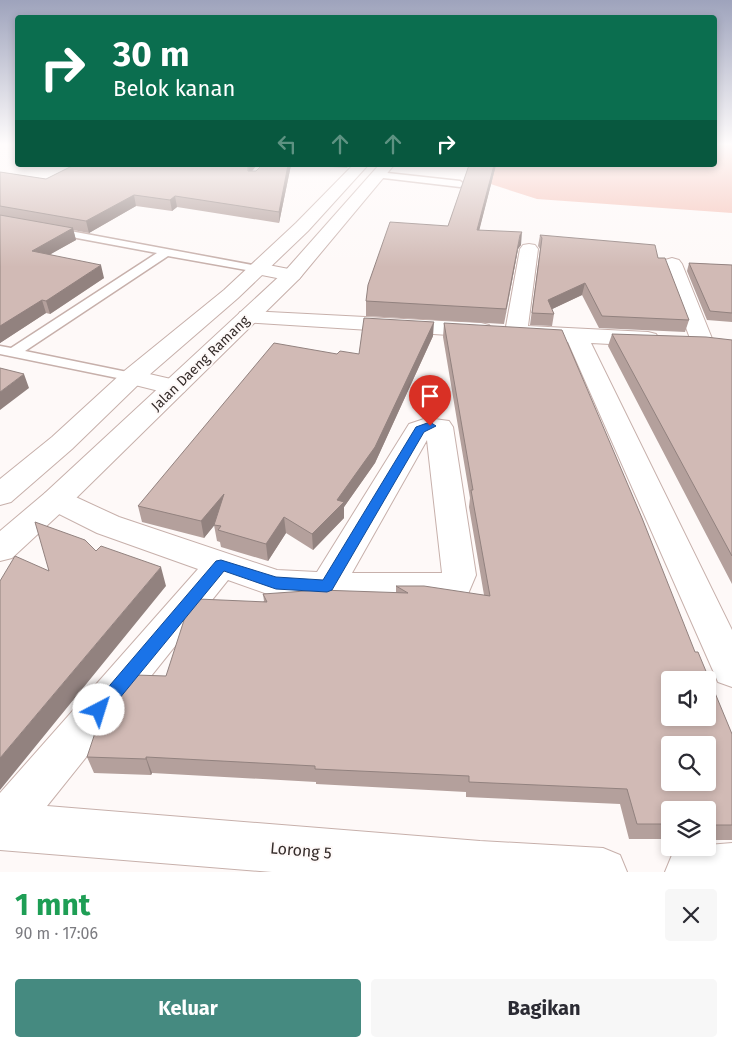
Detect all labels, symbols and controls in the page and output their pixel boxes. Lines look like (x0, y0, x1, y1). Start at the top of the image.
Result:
text: 30 m (113, 33, 190, 75)
icon: right (30, 35, 95, 100)
text: Belok kanan (113, 75, 235, 102)
icon: left (273, 130, 301, 158)
icon: ahead (326, 130, 354, 158)
icon: ahead (379, 130, 407, 158)
icon: right (432, 130, 460, 158)
street label: Jalan Daeng Ramang (148, 312, 253, 415)
pin (409, 375, 451, 426)
icon: arrive (416, 382, 444, 410)
map controls (661, 671, 716, 856)
button: sound (661, 671, 716, 726)
position arrow (72, 683, 124, 735)
button: search (661, 736, 716, 791)
button: layers (661, 801, 716, 856)
street label: Lorong 5 (269, 838, 333, 863)
text: 1 mnt (15, 887, 90, 923)
button: close (665, 889, 717, 941)
text: 90 m · 17:06 (15, 924, 98, 943)
button: Keluar (15, 979, 361, 1037)
button: Bagikan (371, 979, 717, 1037)

